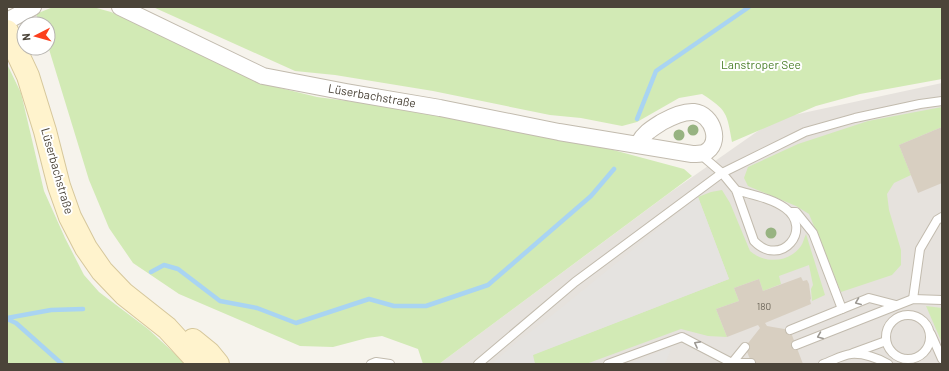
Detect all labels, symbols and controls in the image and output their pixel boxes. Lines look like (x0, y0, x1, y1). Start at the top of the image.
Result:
north arrow (16, 16, 56, 56)
text: N (19, 33, 32, 41)
park label: Lanstroper See (721, 57, 801, 71)
street label: Lüserbachstraße (327, 80, 417, 110)
street label: Lüserbachstraße (39, 126, 77, 215)
one-way arrow (855, 298, 862, 306)
house number: 180 (757, 300, 771, 312)
one-way arrow (817, 331, 824, 339)
one-way arrow (694, 342, 701, 349)

